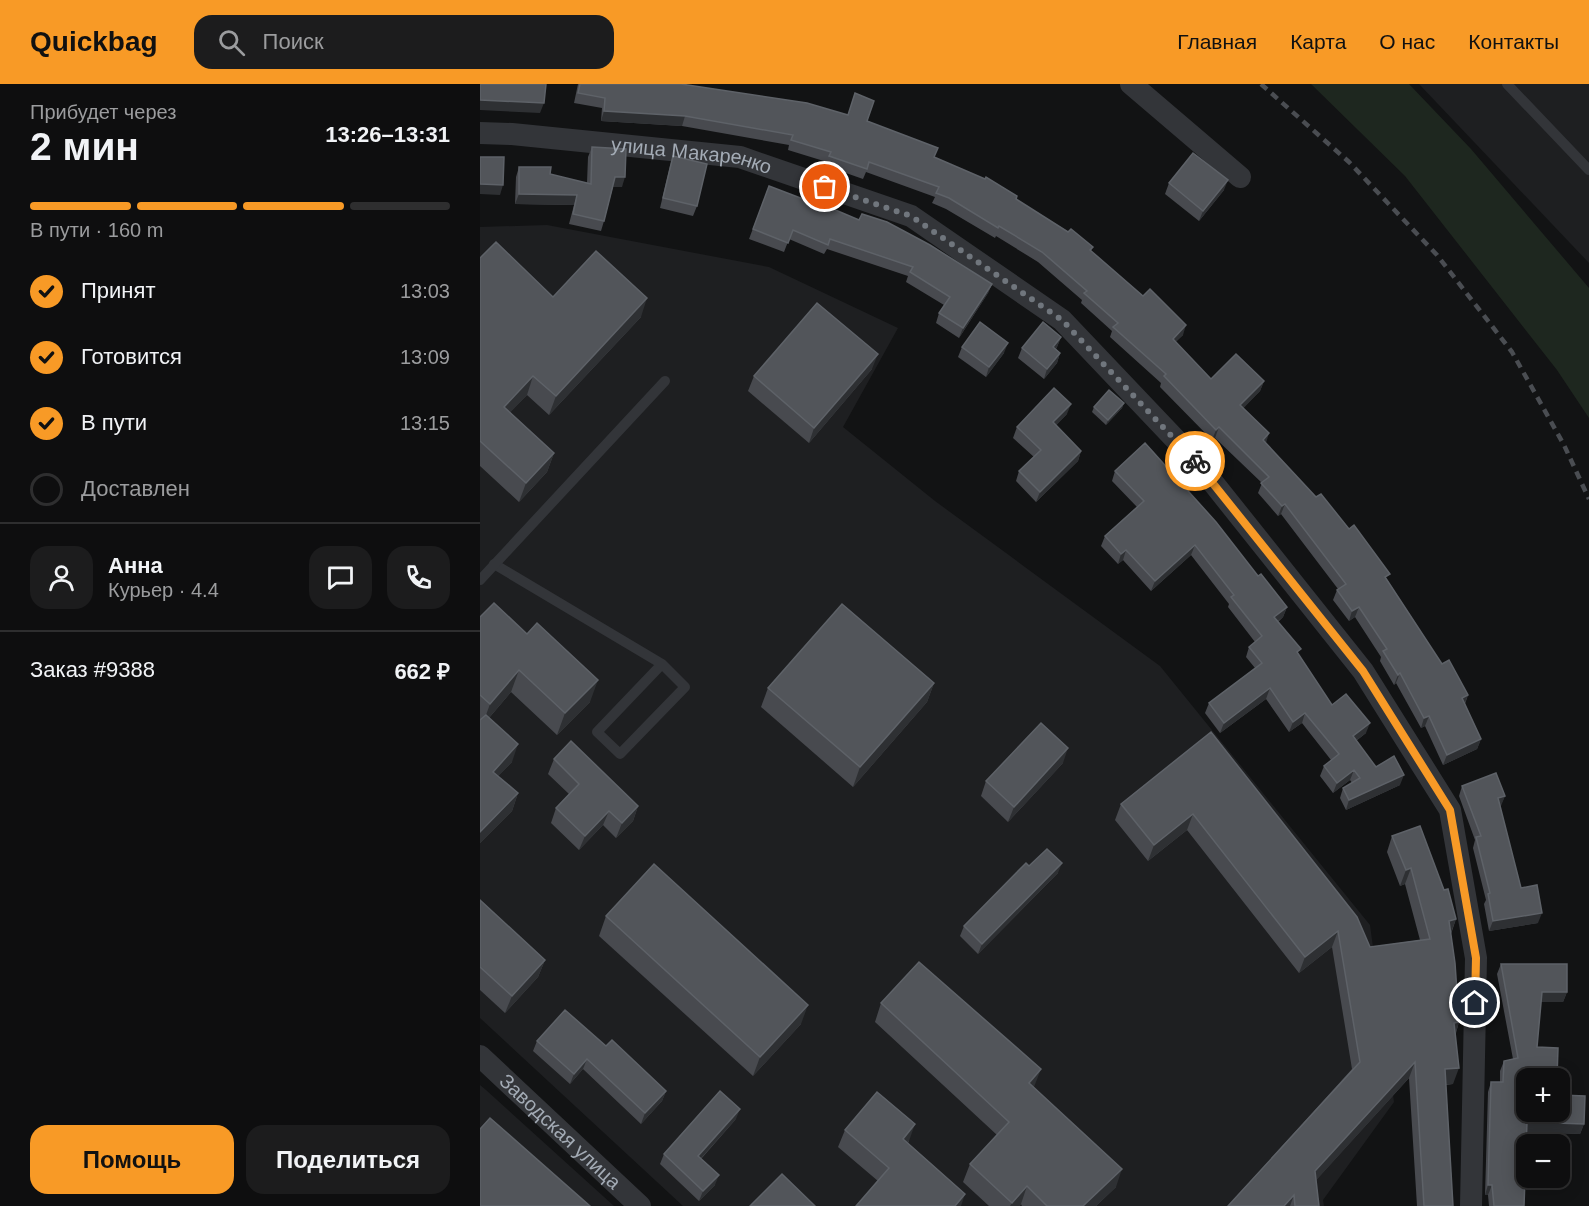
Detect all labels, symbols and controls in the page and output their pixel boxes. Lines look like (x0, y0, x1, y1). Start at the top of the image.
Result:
search box (194, 15, 614, 69)
text: Quickbag (30, 26, 158, 57)
icon: search (215, 26, 248, 59)
text: Поиск (263, 29, 324, 54)
text: Главная (1177, 30, 1257, 53)
text: Карта (1290, 30, 1346, 53)
text: О нас (1379, 30, 1435, 53)
text: Контакты (1468, 30, 1559, 53)
text: Прибудет через (30, 101, 176, 123)
text: 13:26–13:31 (325, 122, 450, 147)
text: 2 мин (30, 125, 139, 168)
street label: улица Макаренко (610, 133, 775, 178)
pin (799, 161, 850, 212)
icon: bag (808, 170, 841, 203)
text: В пути · 160 m (30, 219, 163, 241)
icon: check (30, 275, 63, 308)
text: Принят (81, 278, 155, 303)
text: 13:03 (400, 280, 450, 302)
icon: check (30, 341, 63, 374)
text: Готовится (81, 344, 182, 369)
text: 13:09 (400, 346, 450, 368)
icon: check (30, 407, 63, 440)
text: В пути (81, 410, 147, 435)
text: 13:15 (400, 412, 450, 434)
courier (1165, 431, 1225, 491)
icon: bike (1179, 445, 1212, 478)
text: Доставлен (81, 476, 190, 501)
button: person (30, 546, 93, 609)
button: chat (309, 546, 372, 609)
button: phone (387, 546, 450, 609)
text: Анна (108, 553, 163, 578)
text: Курьер · 4.4 (108, 579, 219, 601)
text: Заказ #9388 (30, 657, 155, 682)
text: 662 ₽ (394, 659, 450, 684)
pin (1449, 977, 1500, 1028)
icon: home (1458, 986, 1491, 1019)
map controls (1516, 1068, 1570, 1188)
button: + (1516, 1068, 1570, 1122)
street label: Заводская улица (495, 1069, 626, 1194)
button: Помощь (30, 1125, 234, 1194)
button: Поделиться (246, 1125, 450, 1194)
button: − (1516, 1134, 1570, 1188)

